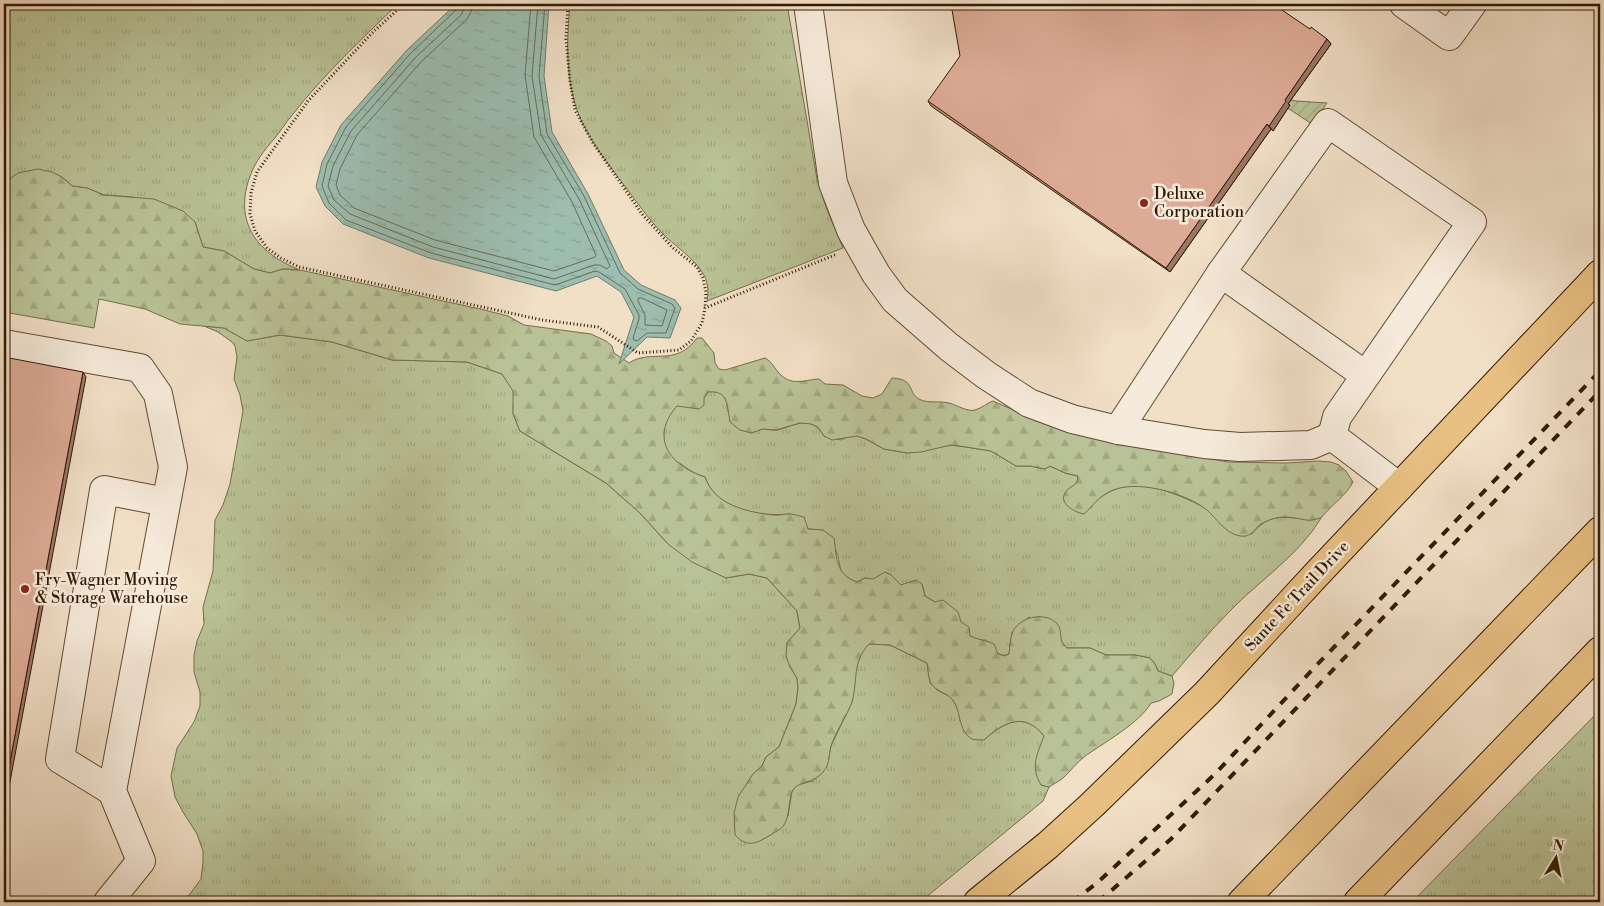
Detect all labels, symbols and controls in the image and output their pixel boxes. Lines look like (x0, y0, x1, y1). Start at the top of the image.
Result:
place label: Deluxe Corporation (1154, 184, 1244, 222)
marker: Deluxe Corporation (1138, 197, 1150, 209)
street label: Sante Fe Trail Drive (1241, 536, 1353, 656)
place label: Fry-Wagner Moving & Storage Warehouse (35, 570, 188, 608)
marker: Fry-Wagner Moving & Storage Warehouse (19, 583, 31, 595)
north arrow (1532, 834, 1582, 884)
text: N (1551, 836, 1565, 856)

